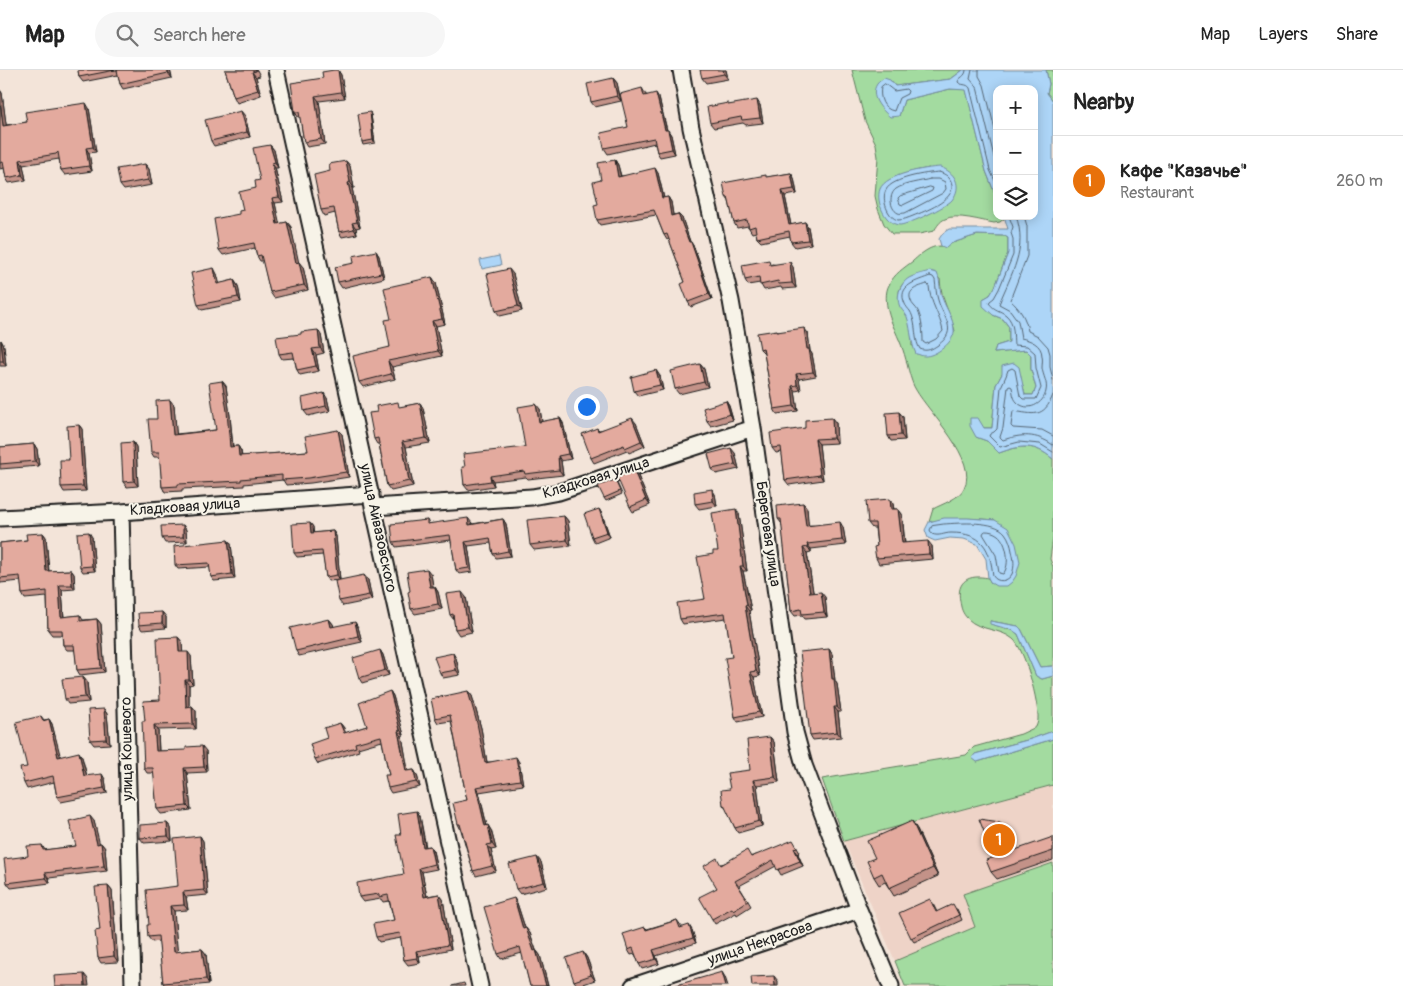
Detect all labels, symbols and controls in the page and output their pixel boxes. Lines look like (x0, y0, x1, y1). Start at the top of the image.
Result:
search box (95, 12, 445, 57)
text: Map (25, 20, 65, 49)
icon: search (113, 21, 141, 49)
text: Search here (153, 23, 246, 47)
text: Map (1201, 23, 1230, 46)
text: Layers (1258, 23, 1308, 46)
text: Share (1336, 23, 1378, 46)
map controls (993, 85, 1038, 220)
button: + (993, 85, 1038, 130)
text: Nearby (1073, 89, 1134, 116)
button: − (993, 130, 1038, 175)
text: Кафе "Казачье" (1120, 159, 1248, 183)
text: 1 (1086, 171, 1092, 191)
text: 260 m (1336, 171, 1383, 191)
button: layers (993, 175, 1038, 220)
text: Restaurant (1120, 183, 1194, 203)
your location (574, 394, 600, 420)
street label: Кладковая улица (540, 453, 652, 503)
street label: улица Айвазовского (355, 461, 401, 594)
street label: Береговая улица (751, 480, 785, 588)
street label: Кладковая улица (129, 494, 241, 520)
street label: улица Кошевого (117, 697, 137, 802)
pin: 1 (983, 821, 1015, 859)
street label: улица Некрасова (704, 916, 815, 970)

